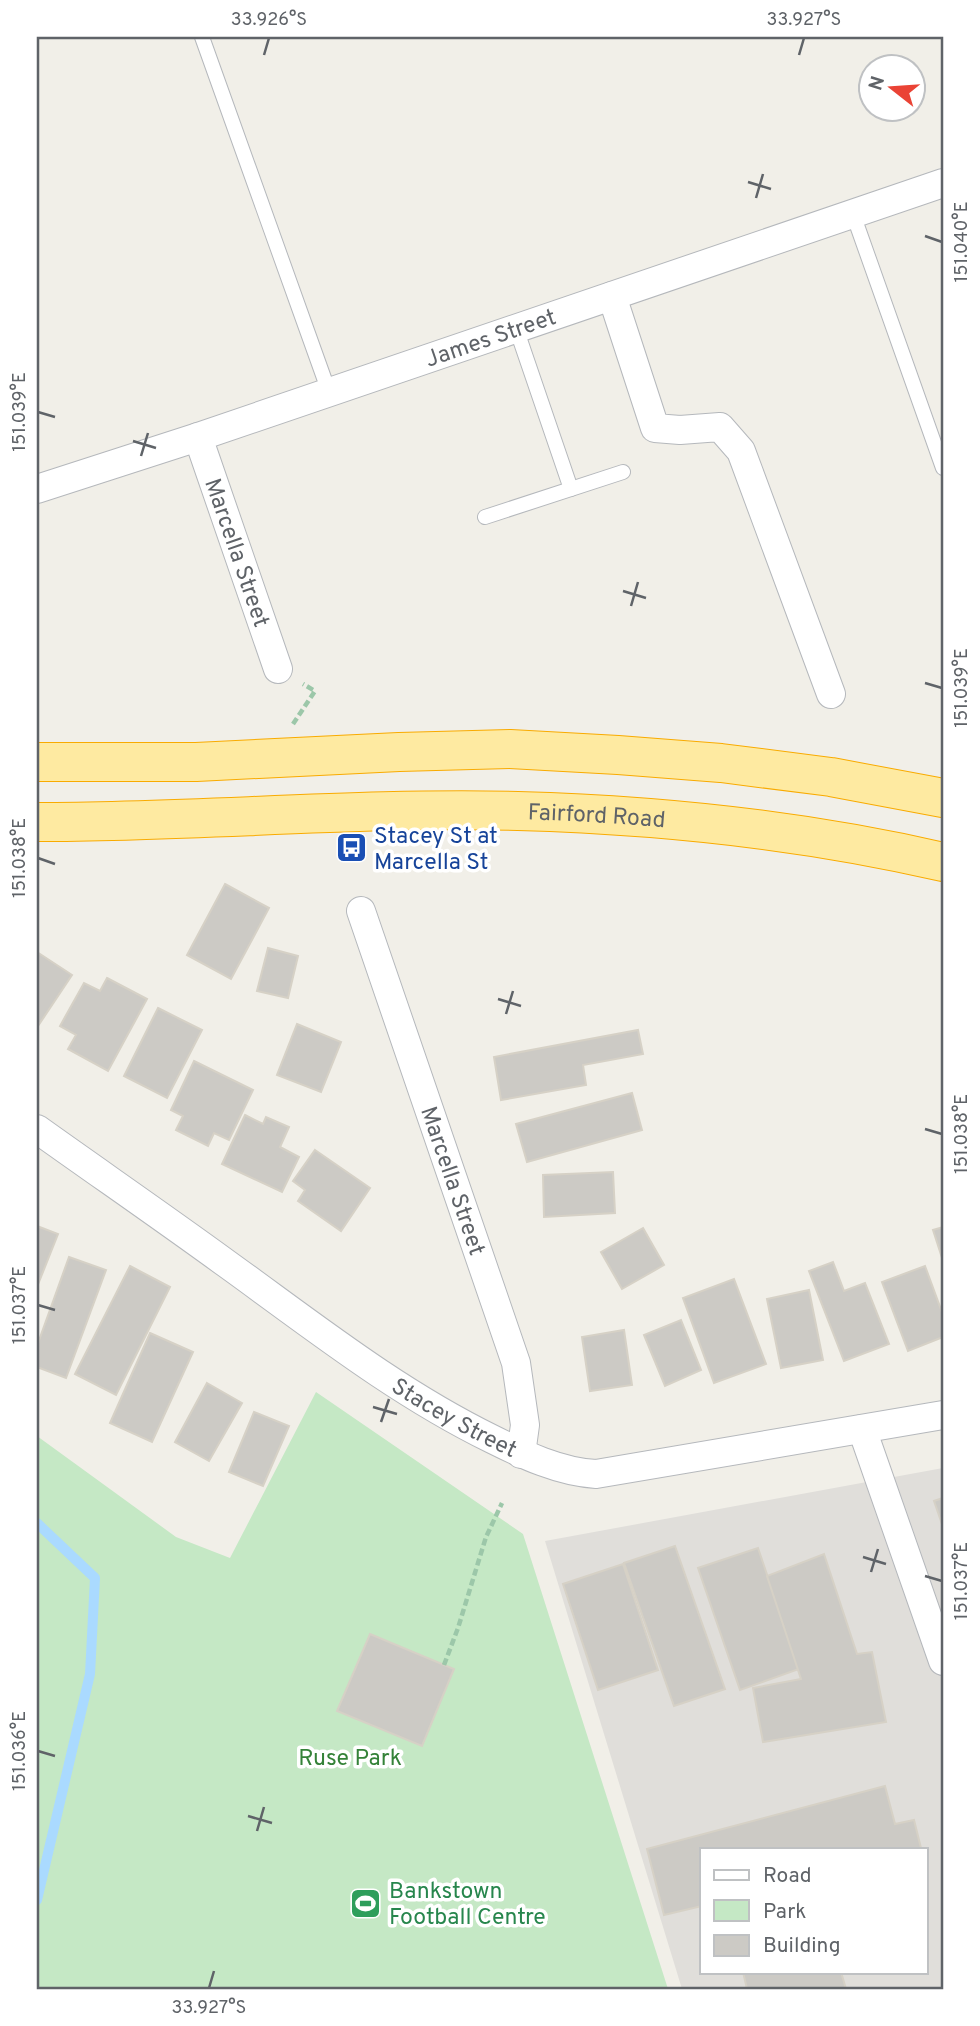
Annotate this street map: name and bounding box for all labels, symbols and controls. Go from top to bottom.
text: 33.926°S [231,9,307,32]
text: 33.927°S [767,9,841,32]
north arrow [858,52,928,122]
text: N [864,74,891,94]
text: 151.040°E [951,202,974,282]
street label: James Street [422,304,560,375]
text: 151.039°E [9,372,32,452]
street label: Marcella Street [196,475,274,631]
text: 151.039°E [951,648,974,728]
street label: Fairford Road [527,799,667,836]
text: 151.038°E [9,818,32,898]
place label: Stacey St at Marcella St [374,823,498,878]
bus stop icon: Stacey St at Marcella St [334,831,368,865]
text: 151.038°E [951,1094,974,1174]
street label: Marcella Street [412,1103,490,1260]
text: 151.037°E [9,1266,32,1344]
street label: Stacey Street [385,1373,521,1466]
text: 151.037°E [951,1542,974,1620]
text: 151.036°E [9,1711,32,1791]
park label: Ruse Park [298,1745,402,1774]
legend [700,1848,928,1974]
text: Road [763,1863,812,1890]
place label: Bankstown Football Centre [389,1878,546,1933]
sports icon: Bankstown Football Centre [349,1886,383,1920]
text: Park [763,1899,806,1926]
text: Building [763,1933,841,1960]
text: 33.927°S [172,1997,246,2020]

